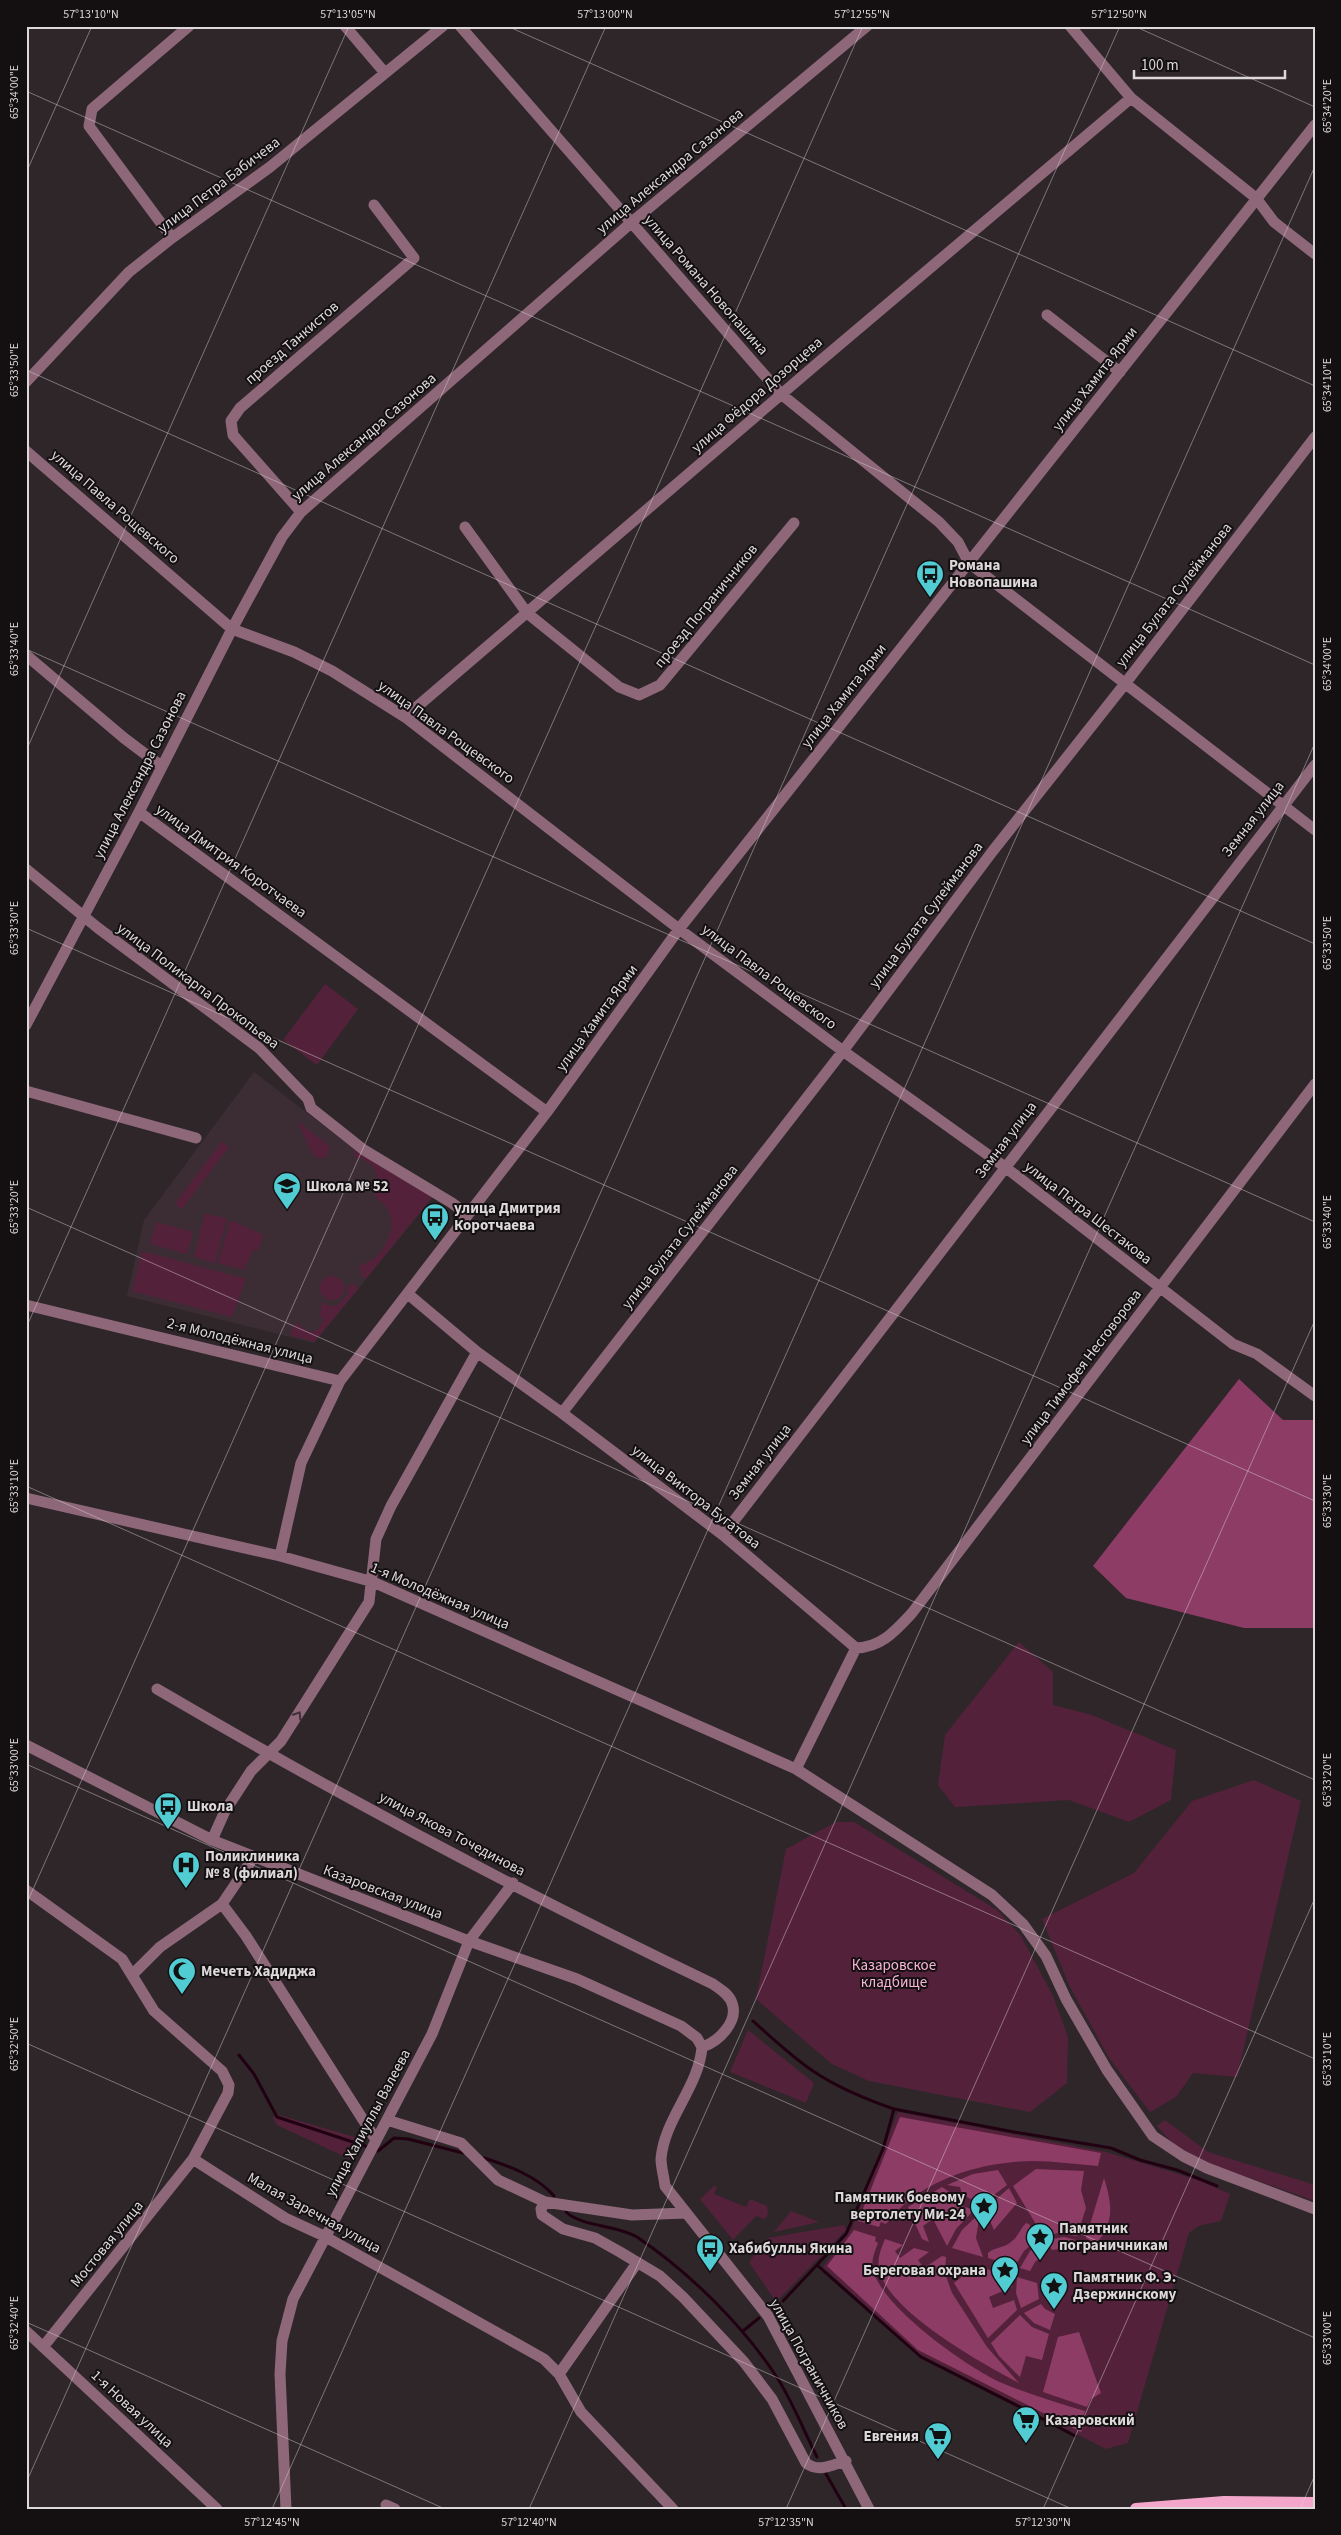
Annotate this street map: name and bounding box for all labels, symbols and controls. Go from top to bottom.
text: 57°13'10"N [63,6,119,23]
text: 57°13'05"N [320,6,376,23]
text: 57°13'00"N [577,6,633,23]
text: 57°12'55"N [834,6,890,23]
text: 57°12'50"N [1091,6,1147,23]
scale bar [1134,48,1285,80]
text: 100 m [1141,55,1179,76]
text: 65°34'00"E [6,65,23,119]
text: 65°34'20"E [1319,79,1336,133]
street label: улица Александра Сазонова [592,103,748,239]
street label: улица Петра Бабичева [154,132,284,238]
street label: улица Романа Новопашина [639,210,773,360]
street label: проезд Танкистов [241,296,344,390]
street label: улица Хамита Ярми [1047,322,1143,436]
street label: улица Фёдора Дозорцева [687,332,827,458]
text: 65°33'50"E [6,343,23,397]
text: 65°34'10"E [1319,358,1336,412]
street label: улица Александра Сазонова [287,368,441,506]
street label: улица Павла Рощевского [46,445,184,569]
street label: улица Булата Сулейманова [1111,518,1237,672]
street label: проезд Пограничников [649,539,763,672]
place label: Романа Новопашина [949,555,1038,593]
bus stop icon: Романа Новопашина [915,559,945,598]
text: 65°33'40"E [6,622,23,676]
text: 65°34'00"E [1319,637,1336,691]
street label: улица Хамита Ярми [796,639,892,753]
street label: улица Павла Рощевского [373,675,519,789]
street label: улица Александра Сазонова [88,688,192,862]
street label: Земная улица [1217,777,1289,861]
street label: улица Дмитрия Коротчаева [151,799,311,923]
street label: улица Булата Сулейманова [864,838,988,992]
text: 65°33'30"E [6,901,23,955]
text: 65°33'50"E [1319,916,1336,970]
street label: улица Поликарпа Прокопьева [112,918,284,1054]
street label: улица Павла Рощевского [697,919,841,1035]
street label: улица Хамита Ярми [551,960,643,1076]
street label: Земная улица [970,1097,1042,1183]
street label: улица Петра Шестакова [1020,1156,1156,1270]
street label: улица Булата Сулейманова [617,1160,743,1314]
school or university icon: Школа № 52 [272,1171,302,1210]
place label: Школа № 52 [306,1176,389,1197]
text: 65°33'20"E [6,1180,23,1234]
text: 65°33'40"E [1319,1195,1336,1249]
place label: улица Дмитрия Коротчаева [454,1198,561,1236]
bus stop icon: улица Дмитрия Коротчаева [420,1202,450,1241]
street label: улица Тимофея Несговорова [1015,1285,1147,1449]
street label: 2-я Молодёжная улица [165,1313,315,1369]
street label: Земная улица [724,1420,796,1504]
street label: улица Виктора Бугатова [627,1440,765,1554]
text: 65°33'10"E [6,1459,23,1513]
text: 65°33'30"E [1319,1474,1336,1528]
street label: 1-я Молодёжная улица [367,1557,513,1635]
one-way arrow [291,1711,301,1720]
text: 65°33'00"E [6,1738,23,1792]
text: 65°33'20"E [1319,1753,1336,1807]
street label: улица Якова Точединова [375,1786,529,1882]
bus stop icon: Школа [153,1791,183,1830]
place label: Школа [187,1796,233,1817]
place label: Поликлиника № 8 (филиал) [205,1846,300,1884]
hospital icon: Поликлиника № 8 (филиал) [171,1850,201,1889]
street label: Казаровская улица [320,1860,446,1924]
park label: Казаровское кладбище [852,1955,936,1993]
mosque icon: Мечеть Хадиджа [167,1956,197,1995]
place label: Мечеть Хадиджа [201,1961,316,1982]
text: 65°32'50"E [6,2017,23,2071]
text: 65°33'10"E [1319,2032,1336,2086]
street label: улица Халиуллы Валеева [320,2046,416,2200]
street label: Малая Заречная улица [243,2167,385,2259]
place label: Памятник боевому вертолету Ми-24 [835,2187,965,2225]
place icon: Памятник боевому вертолету Ми-24 [969,2191,999,2230]
street label: Мостовая улица [66,2196,148,2292]
place label: Памятник пограничникам [1059,2218,1168,2256]
place icon: Памятник пограничникам [1025,2222,1055,2261]
bus stop icon: Хабибуллы Якина [695,2233,725,2272]
place label: Хабибуллы Якина [729,2238,852,2259]
place icon: Береговая охрана [990,2255,1020,2294]
place label: Береговая охрана [863,2260,986,2281]
place label: Памятник Ф. Э. Дзержинскому [1073,2267,1177,2305]
place icon: Памятник Ф. Э. Дзержинскому [1039,2271,1069,2310]
street label: улица Пограничников [764,2295,854,2433]
text: 65°32'40"E [6,2296,23,2350]
text: 65°33'00"E [1319,2311,1336,2365]
street label: 1-я Новая улица [86,2365,178,2453]
supermarket icon: Казаровский [1011,2405,1041,2444]
place label: Казаровский [1045,2410,1135,2431]
supermarket icon: Евгения [923,2421,953,2460]
place label: Евгения [863,2426,919,2447]
text: 57°12'45"N [244,2514,300,2531]
text: 57°12'40"N [501,2514,557,2531]
text: 57°12'35"N [758,2514,814,2531]
text: 57°12'30"N [1015,2514,1071,2531]

